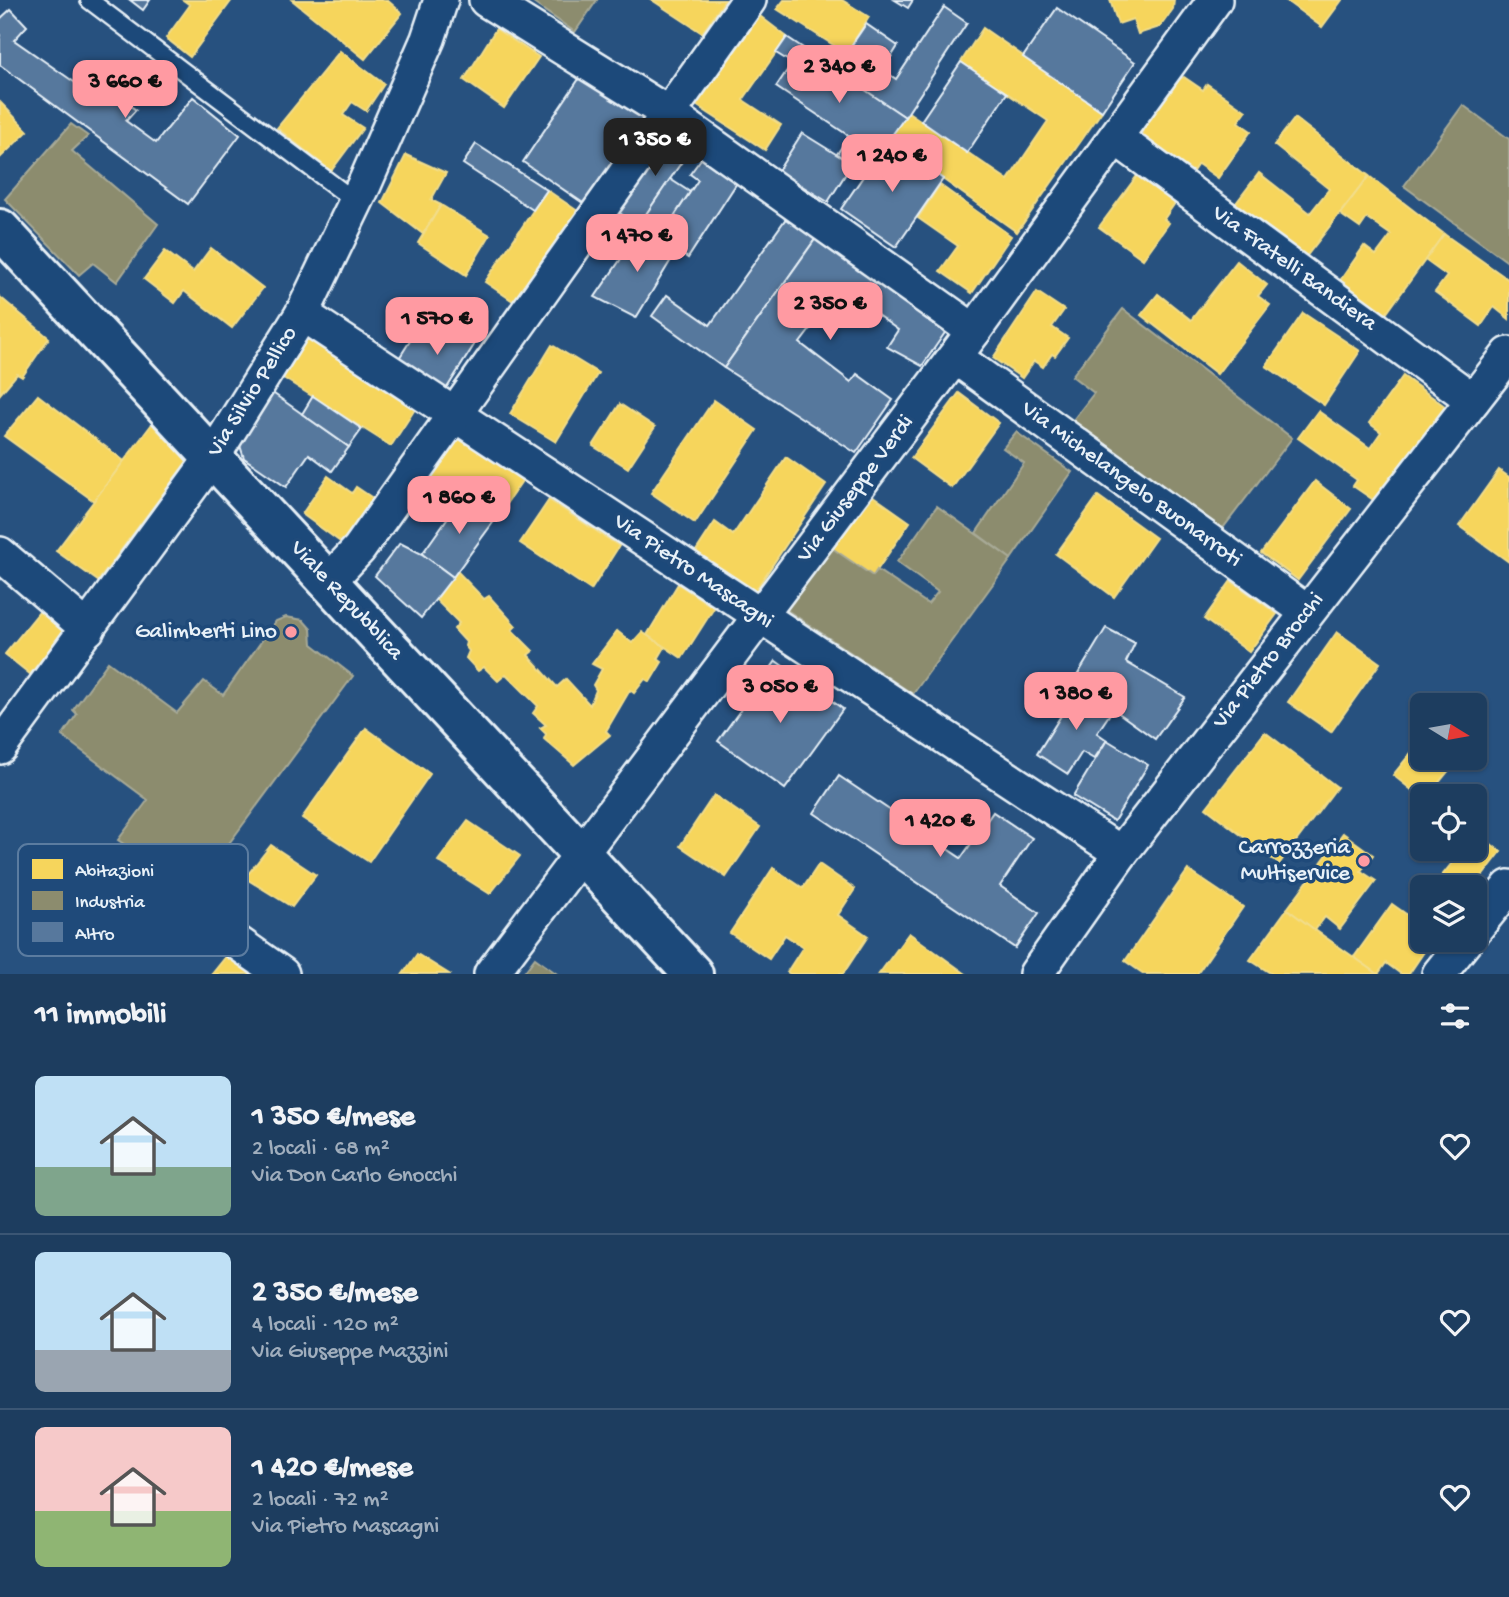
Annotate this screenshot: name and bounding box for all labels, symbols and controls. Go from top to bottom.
pin: 2 340 € [774,46,904,105]
text: 2 340 € [803,54,875,81]
pin: 3 660 € [60,60,190,120]
text: 3 660 € [89,69,161,96]
pin: 1 350 € [590,118,720,178]
text: 1 350 € [620,127,690,154]
pin: 1 240 € [827,134,957,194]
text: 1 240 € [857,143,927,170]
street label: Via Fratelli Bandiera [1205,200,1383,339]
pin: 1 470 € [572,215,702,274]
text: 1 470 € [602,223,672,250]
pin: 2 350 € [765,282,895,342]
text: 2 350 € [794,291,866,318]
pin: 1 570 € [372,298,502,357]
text: 1 570 € [402,306,473,333]
street label: Via Silvio Pellico [202,322,304,463]
street label: Via Michelangelo Buonarroti [1015,395,1247,574]
street label: Via Giuseppe Verdi [791,410,920,569]
pin: 1 860 € [394,476,524,536]
text: 1 860 € [423,485,495,512]
street label: Via Pietro Mascagni [607,508,778,636]
street label: Viale Repubblica [283,535,409,667]
street label: Via Pietro Brocchi [1207,588,1331,735]
place label: Galimberti Lino [135,619,277,646]
marker: Galimberti Lino [283,624,299,640]
pin: 3 050 € [715,666,845,725]
pin: 1 380 € [1011,672,1141,732]
text: 3 050 € [743,674,817,701]
text: 1 380 € [1040,681,1112,708]
north arrow [1410,693,1488,770]
map controls [1410,693,1487,952]
button: locate [1410,784,1487,861]
pin: 1 420 € [875,800,1005,859]
text: 1 420 € [905,808,975,835]
place label: Carrozzeria Multiservice [1238,835,1351,888]
legend [18,844,248,956]
marker: Carrozzeria Multiservice [1356,853,1372,869]
text: Abitazioni [75,861,154,884]
button: layers [1410,875,1487,952]
text: Industria [75,892,146,915]
text: Altro [75,924,115,947]
icon: filters [1436,997,1474,1035]
text: 11 immobili [35,999,166,1034]
text: 1 350 €/mese [252,1101,415,1136]
icon: home [91,1104,175,1188]
icon: heart [1436,1127,1474,1165]
text: 2 locali · 68 m² [252,1136,390,1163]
text: Via Don Carlo Gnocchi [252,1163,457,1190]
text: 2 350 €/mese [252,1277,418,1312]
icon: home [91,1280,175,1364]
icon: heart [1436,1303,1474,1341]
text: 4 locali · 120 m² [252,1312,399,1339]
text: Via Giuseppe Mazzini [252,1339,449,1366]
text: 1 420 €/mese [252,1452,413,1487]
icon: home [91,1455,175,1539]
icon: heart [1436,1478,1474,1516]
text: 2 locali · 72 m² [252,1487,389,1514]
text: Via Pietro Mascagni [252,1514,439,1541]

